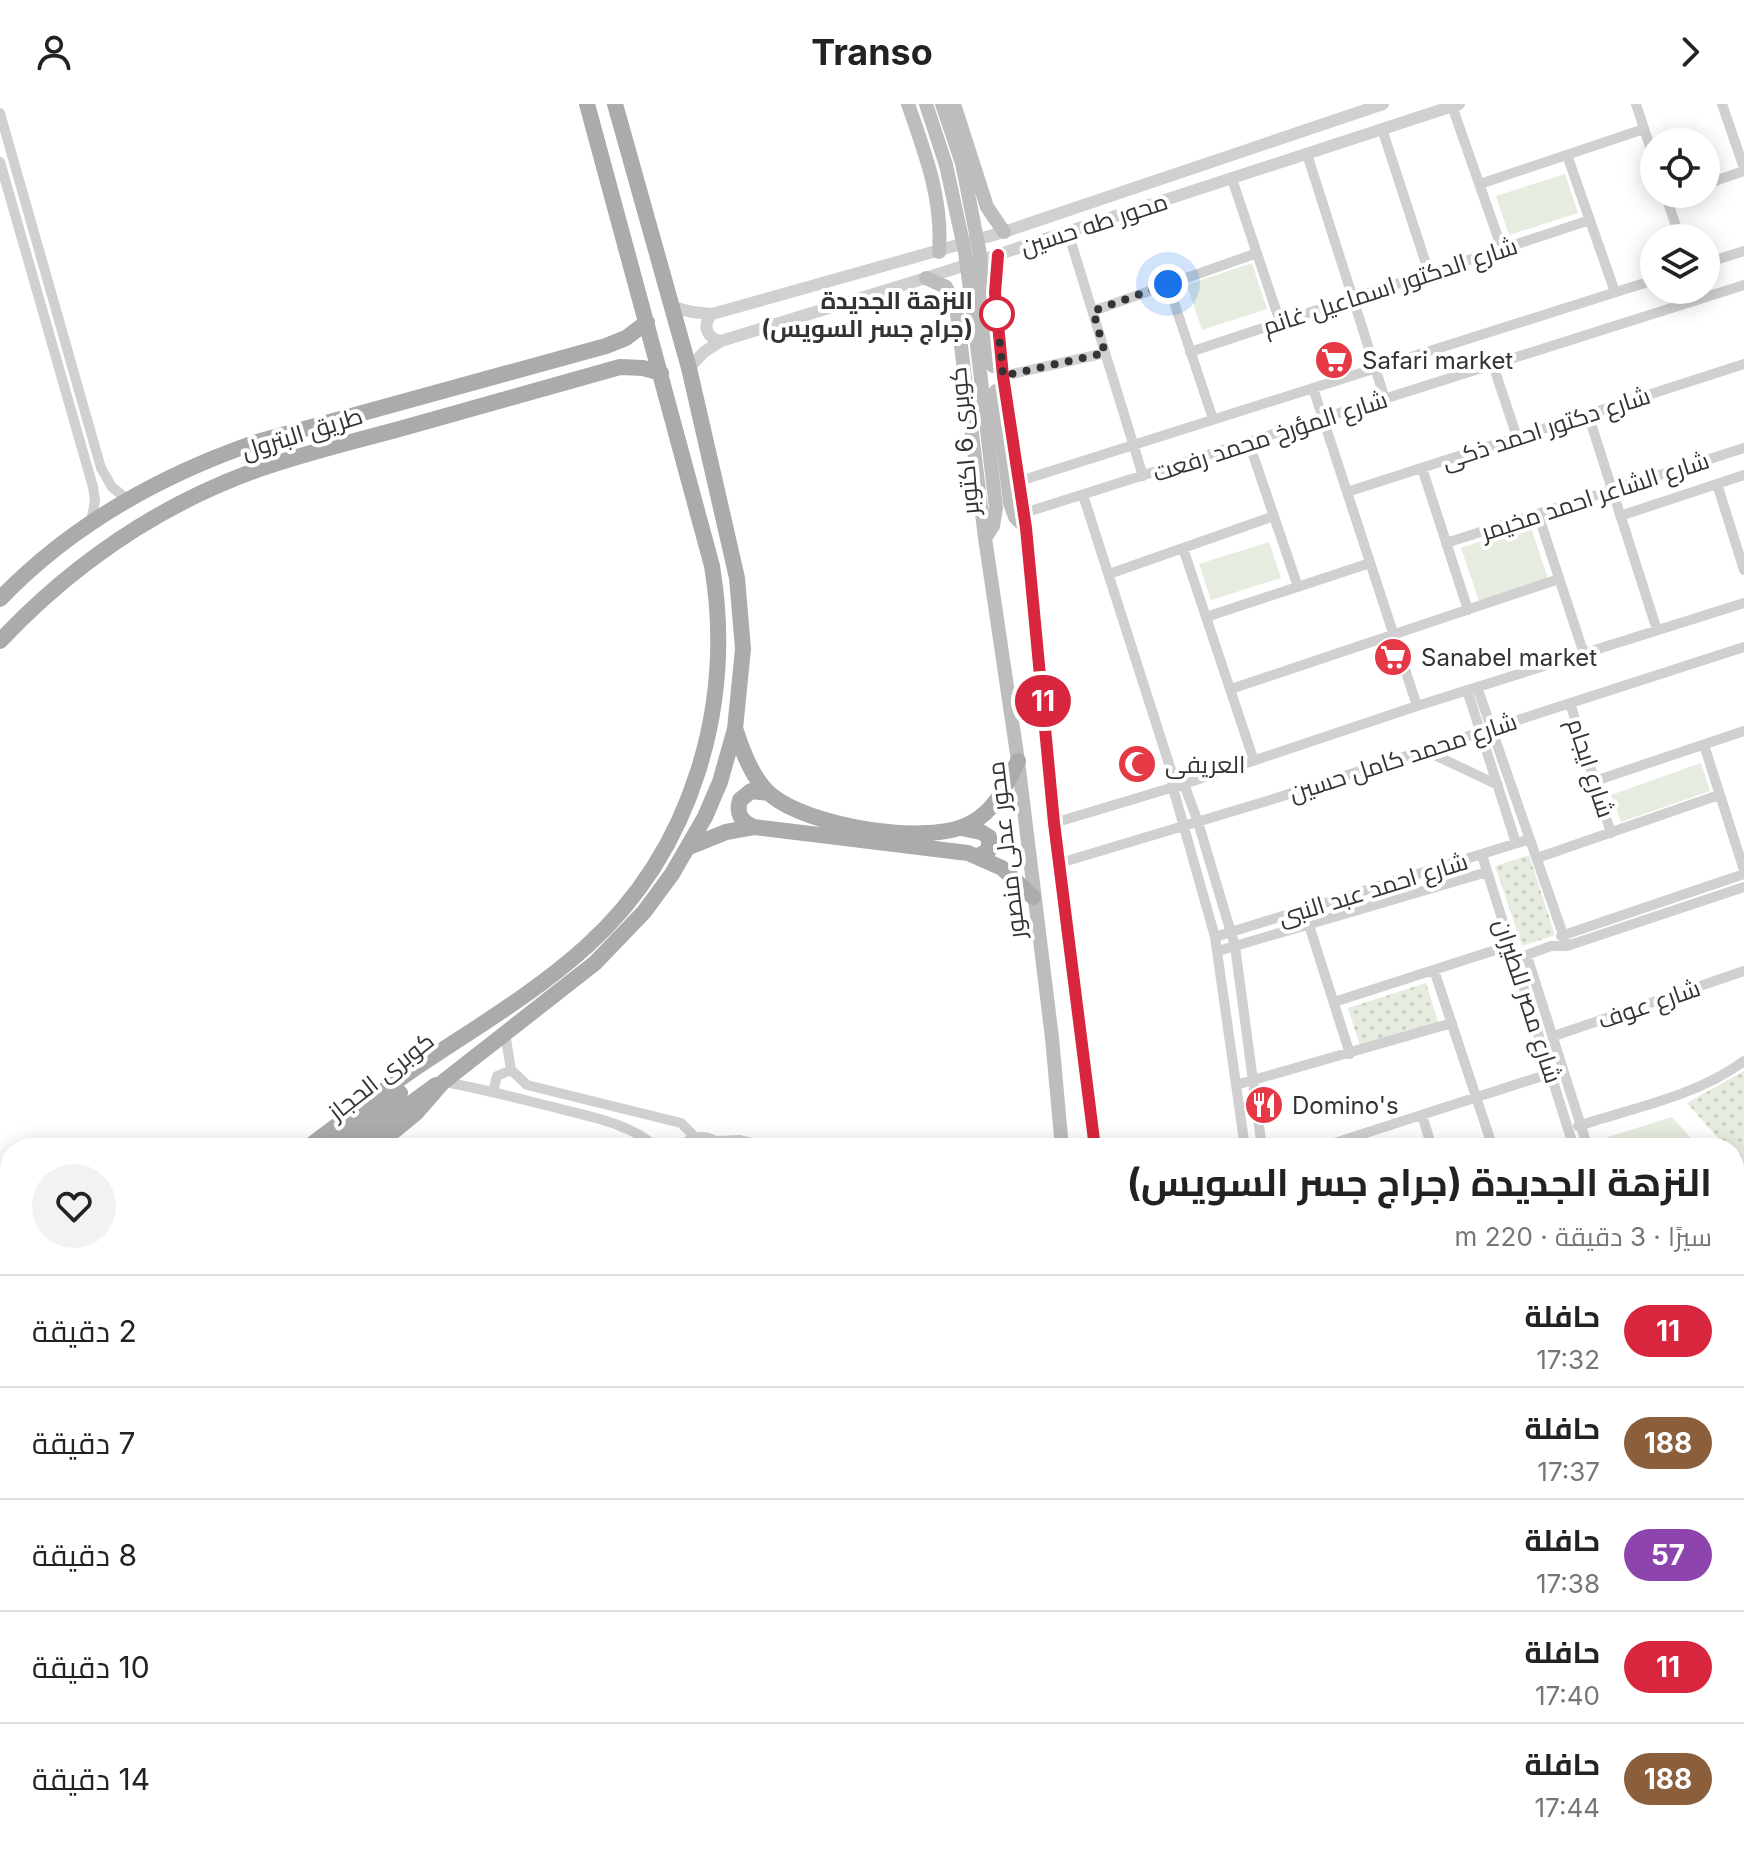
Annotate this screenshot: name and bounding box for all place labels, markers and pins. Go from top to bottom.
place label: النزهة الجديدة (جراج جسر السويس) [761,286,973,345]
marker: النزهة الجديدة (جراج جسر السويس) [980,297,1014,331]
supermarket icon: Safari market [1313,339,1355,381]
place label: Safari market [1362,346,1513,375]
supermarket icon: Sanabel market [1372,636,1414,678]
place label: Sanabel market [1421,643,1597,672]
mosque icon: العريفى [1116,743,1158,785]
place label: العريفى [1165,750,1245,779]
restaurant icon: Domino's [1243,1084,1285,1126]
place label: Domino's [1292,1091,1399,1120]

